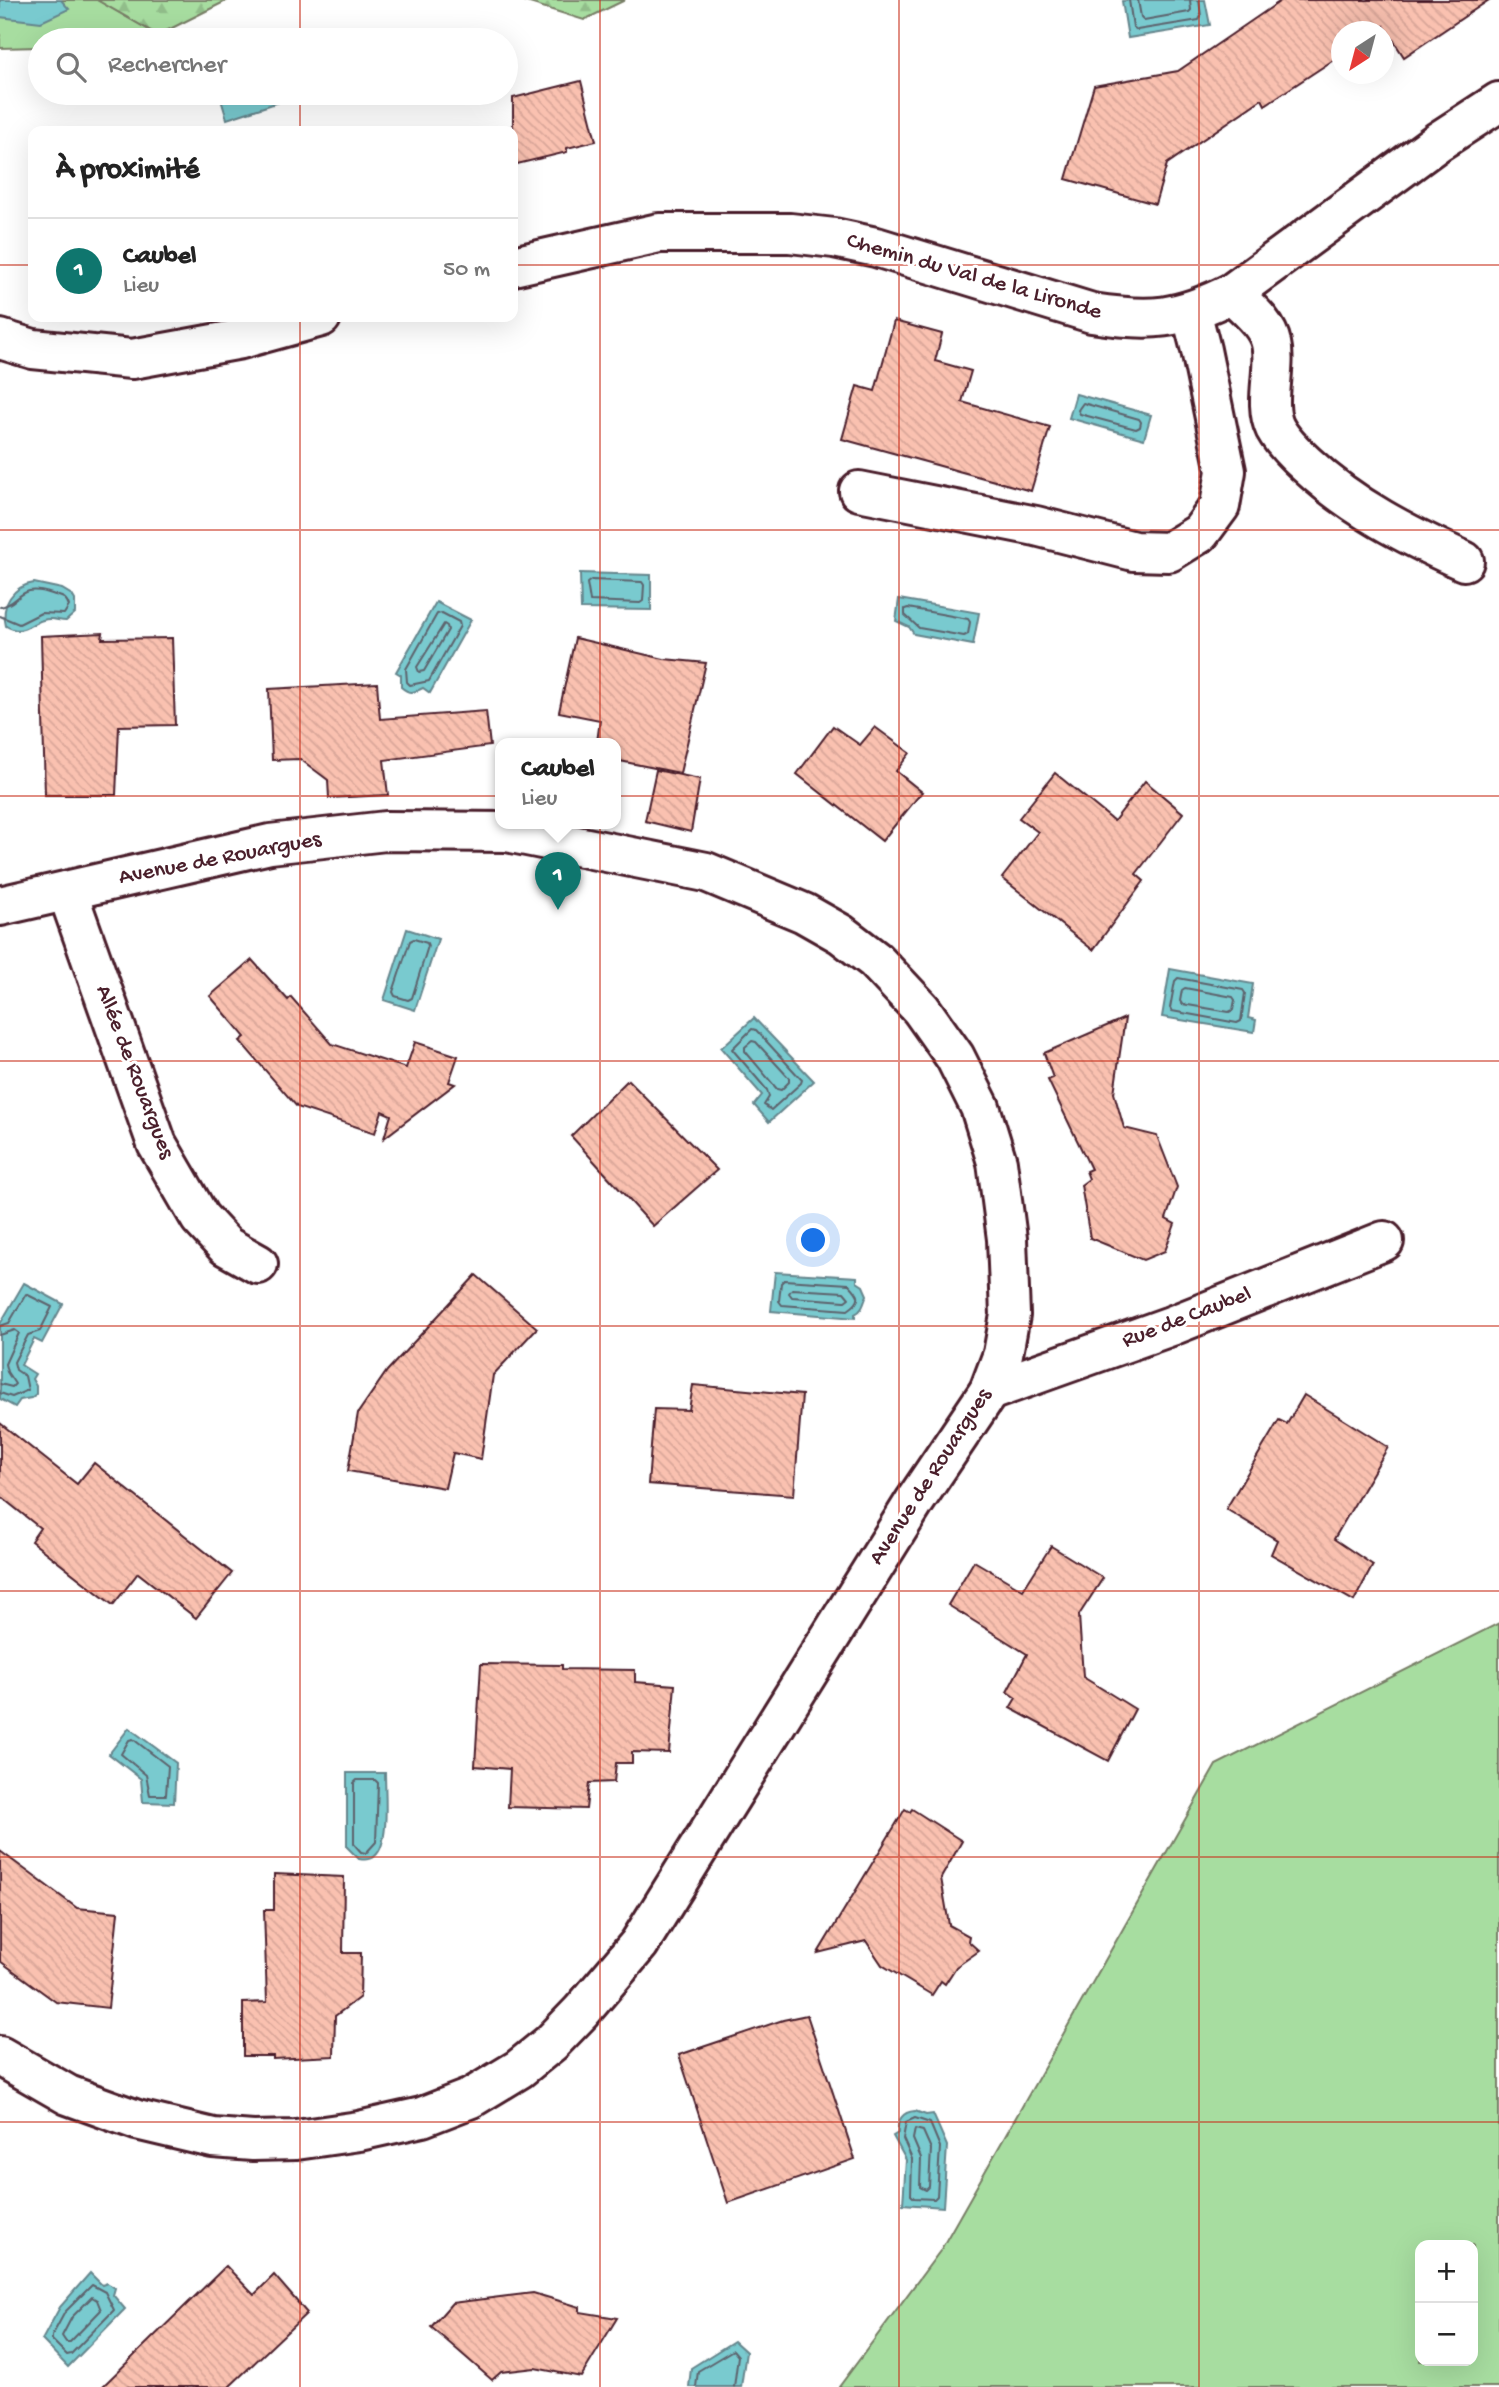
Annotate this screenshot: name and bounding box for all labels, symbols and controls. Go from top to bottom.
north arrow [1331,21,1394,84]
search box [28,28,518,105]
icon: search [52,48,90,86]
text: Rechercher [108,51,226,82]
text: À proximité [56,154,200,189]
street label: Chemin du Val de la Lironde [843,228,1106,327]
text: Caubel [123,242,197,273]
text: 1 [74,257,84,284]
text: 50 m [443,257,490,284]
text: Lieu [123,273,159,300]
popup [495,738,621,829]
text: Caubel [521,755,595,786]
text: Lieu [521,786,557,813]
street label: Avenue de Rouargues [117,826,324,892]
pin: 1 [535,852,581,910]
street label: Allée de Rouargues [88,981,180,1163]
your location [796,1223,830,1257]
street label: Rue de Caubel [1119,1281,1255,1355]
street label: Avenue de Rouargues [864,1383,999,1570]
map controls [1415,2240,1478,2366]
button: + [1415,2240,1478,2303]
button: − [1415,2303,1478,2366]

